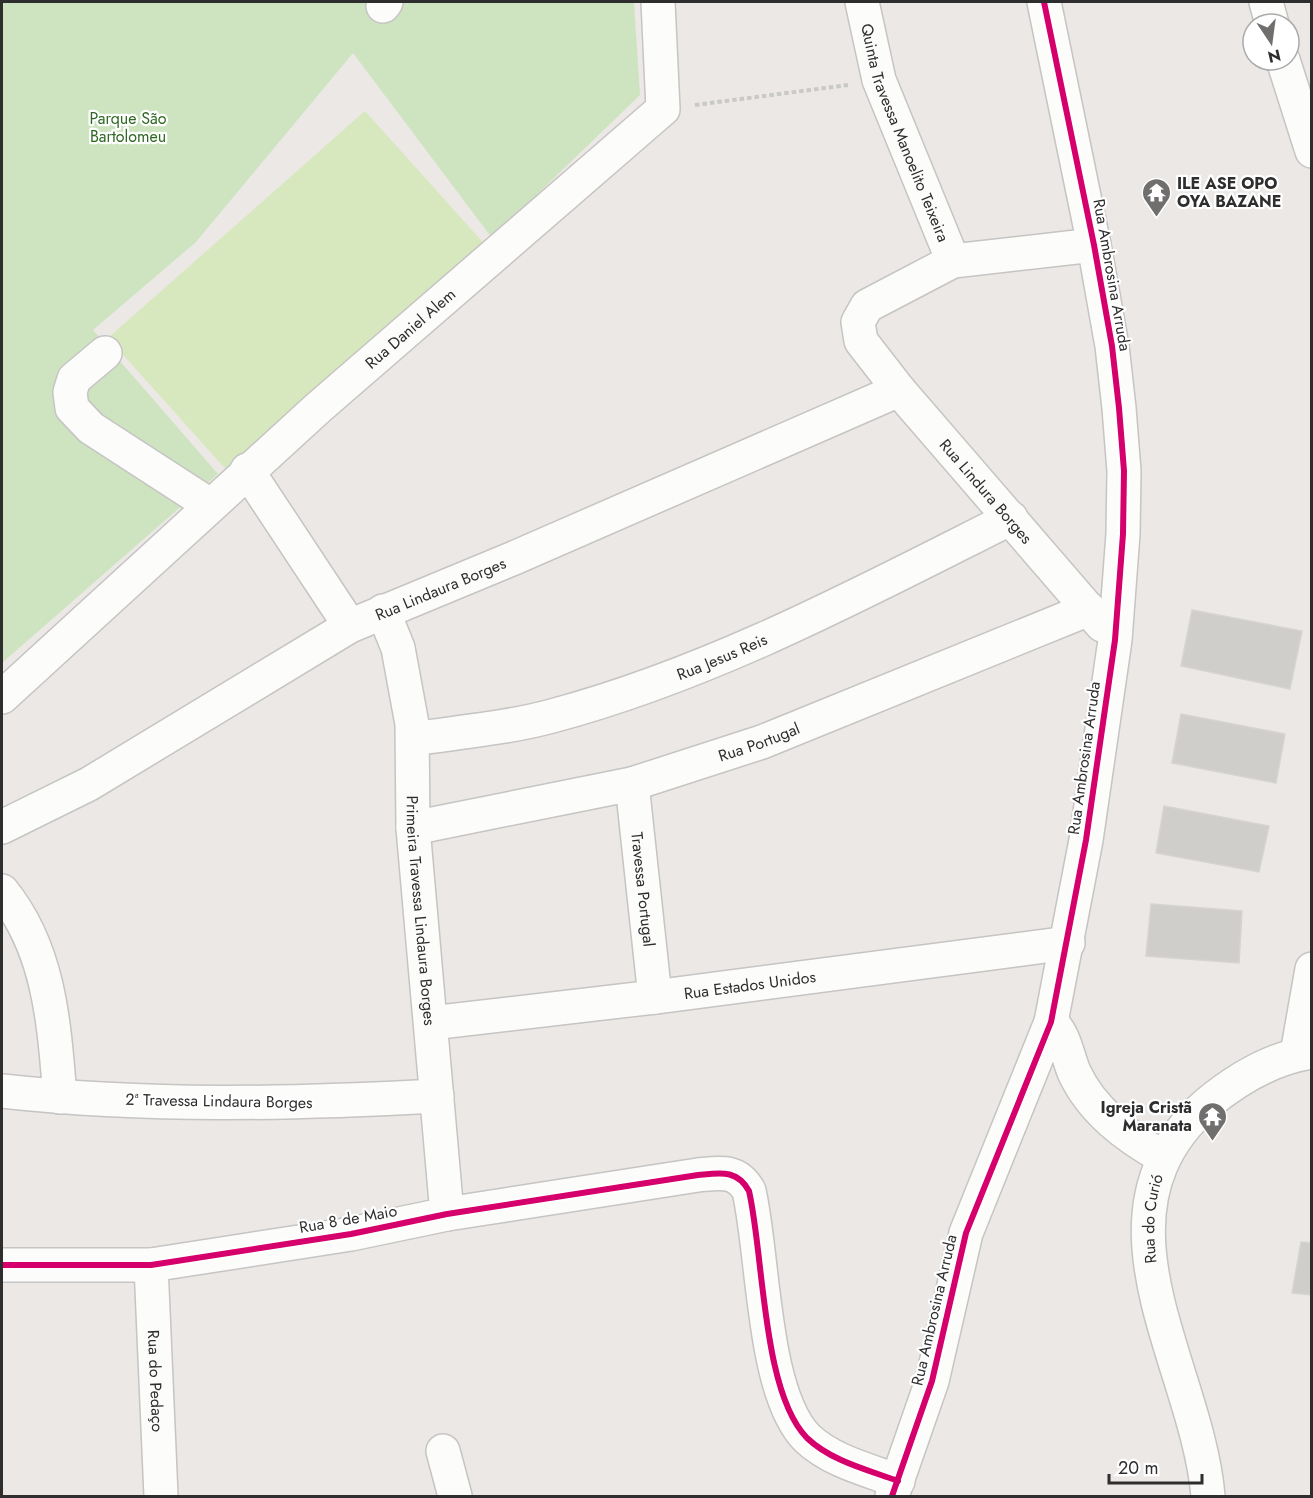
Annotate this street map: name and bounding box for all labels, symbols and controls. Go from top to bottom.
north arrow [1241,12,1301,72]
street label: Quinta Travessa Manoelito Teixeira [856,21,955,245]
text: N [1265,43,1283,69]
park label: Parque São Bartolomeu [89,107,167,148]
place label: ILE ASE OPO OYA BAZANE [1177,172,1281,213]
temple icon: ILE ASE OPO OYA BAZANE [1140,176,1172,218]
street label: Rua Ambrosina Arruda [1087,197,1137,353]
street label: Rua Daniel Alem [360,283,460,374]
street label: Rua Lindura Borges [934,434,1038,548]
street label: Rua Lindaura Borges [371,551,509,626]
street label: Rua Jesus Reis [673,627,771,686]
street label: Rua Ambrosina Arruda [1062,680,1106,836]
street label: Rua Portugal [715,716,803,767]
street label: Primeira Travessa Lindaura Borges [401,795,442,1026]
street label: Travessa Portugal [626,831,661,948]
street label: Rua Estados Unidos [682,965,817,1005]
street label: 2ª Travessa Lindaura Borges [125,1088,313,1114]
place label: Igreja Cristã Maranata [1101,1096,1192,1137]
temple icon: Igreja Cristã Maranata [1197,1100,1229,1142]
street label: Rua do Curió [1137,1171,1168,1265]
street label: Rua 8 de Maio [297,1199,399,1239]
street label: Rua Ambrosina Arruda [905,1232,963,1388]
street label: Rua do Pedaço [142,1329,170,1433]
scale bar [1109,1447,1202,1485]
text: 20 m [1118,1455,1158,1481]

